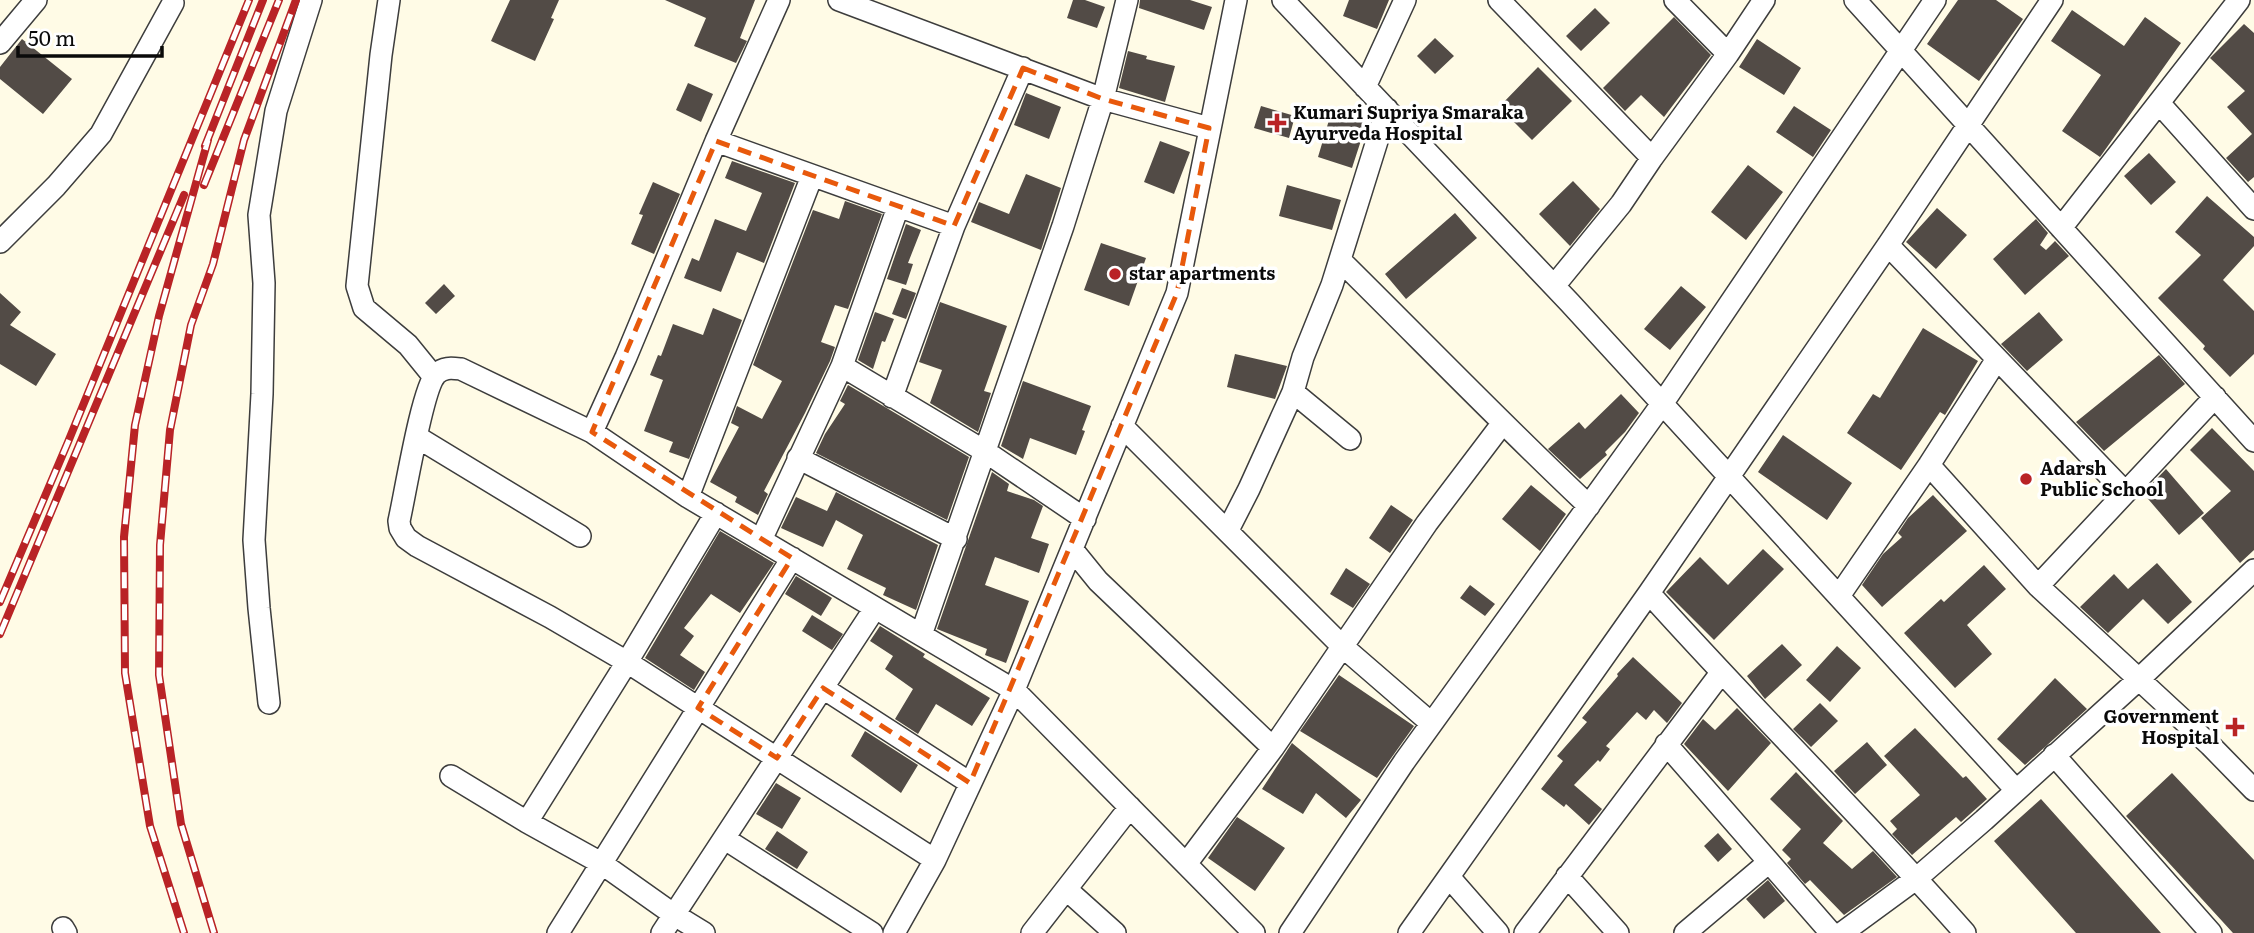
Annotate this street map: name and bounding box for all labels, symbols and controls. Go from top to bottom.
scale bar [18,14,161,58]
text: 50 m [28,21,75,52]
place label: Kumari Supriya Smaraka Ayurveda Hospital [1293,98,1524,146]
marker: Kumari Supriya Smaraka Ayurveda Hospital [1267,113,1287,133]
place label: star apartments [1129,259,1275,286]
marker: star apartments [1107,266,1123,282]
place label: Adarsh Public School [2040,454,2164,502]
marker: Adarsh Public School [2018,471,2034,487]
place label: Government Hospital [2104,702,2219,750]
marker: Government Hospital [2225,717,2245,737]

